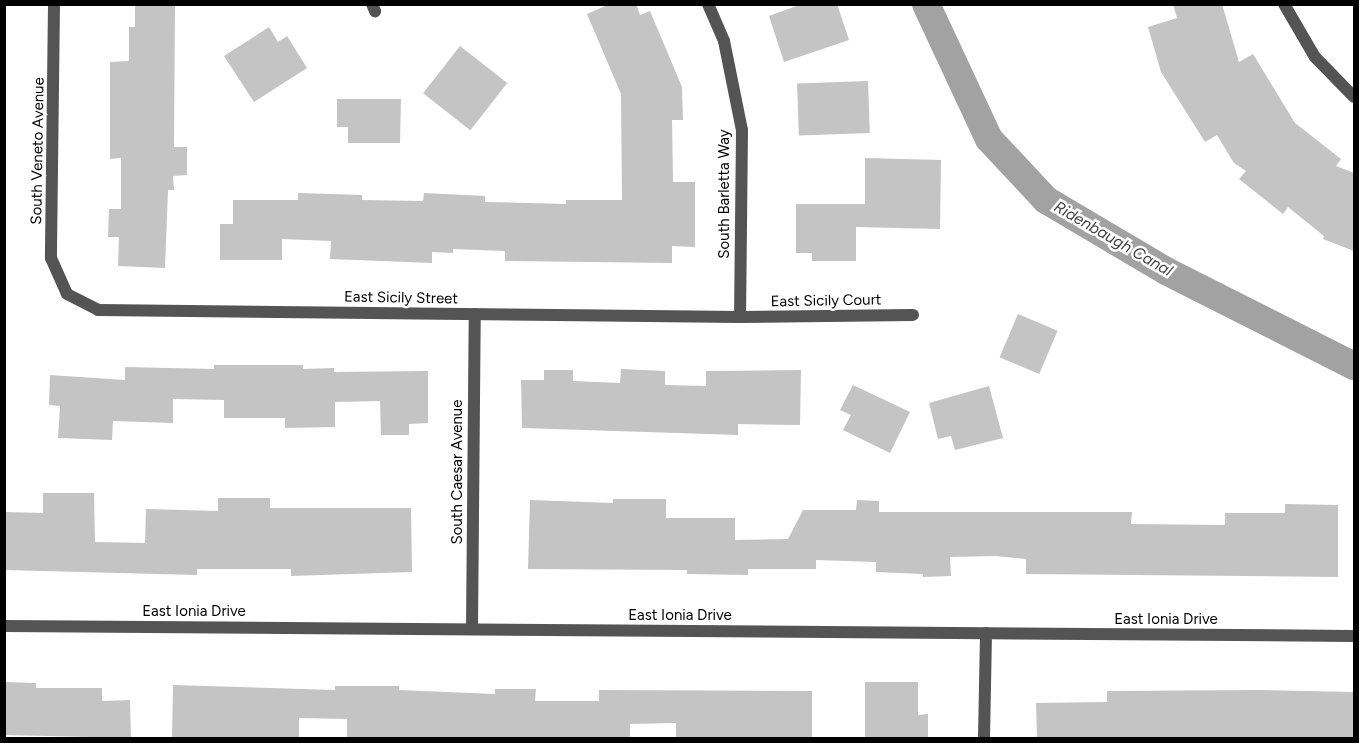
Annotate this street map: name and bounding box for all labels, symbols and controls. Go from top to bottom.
street label: South Veneto Avenue [28,77,48,225]
street label: South Barletta Way [716,129,734,259]
water label: Ridenbaugh Canal [1050,197,1176,281]
street label: East Sicily Street [344,288,458,308]
street label: East Sicily Court [771,291,881,311]
street label: South Caesar Avenue [449,400,467,544]
street label: East Ionia Drive [142,603,246,621]
street label: East Ionia Drive [628,607,732,625]
street label: East Ionia Drive [1114,611,1218,629]

